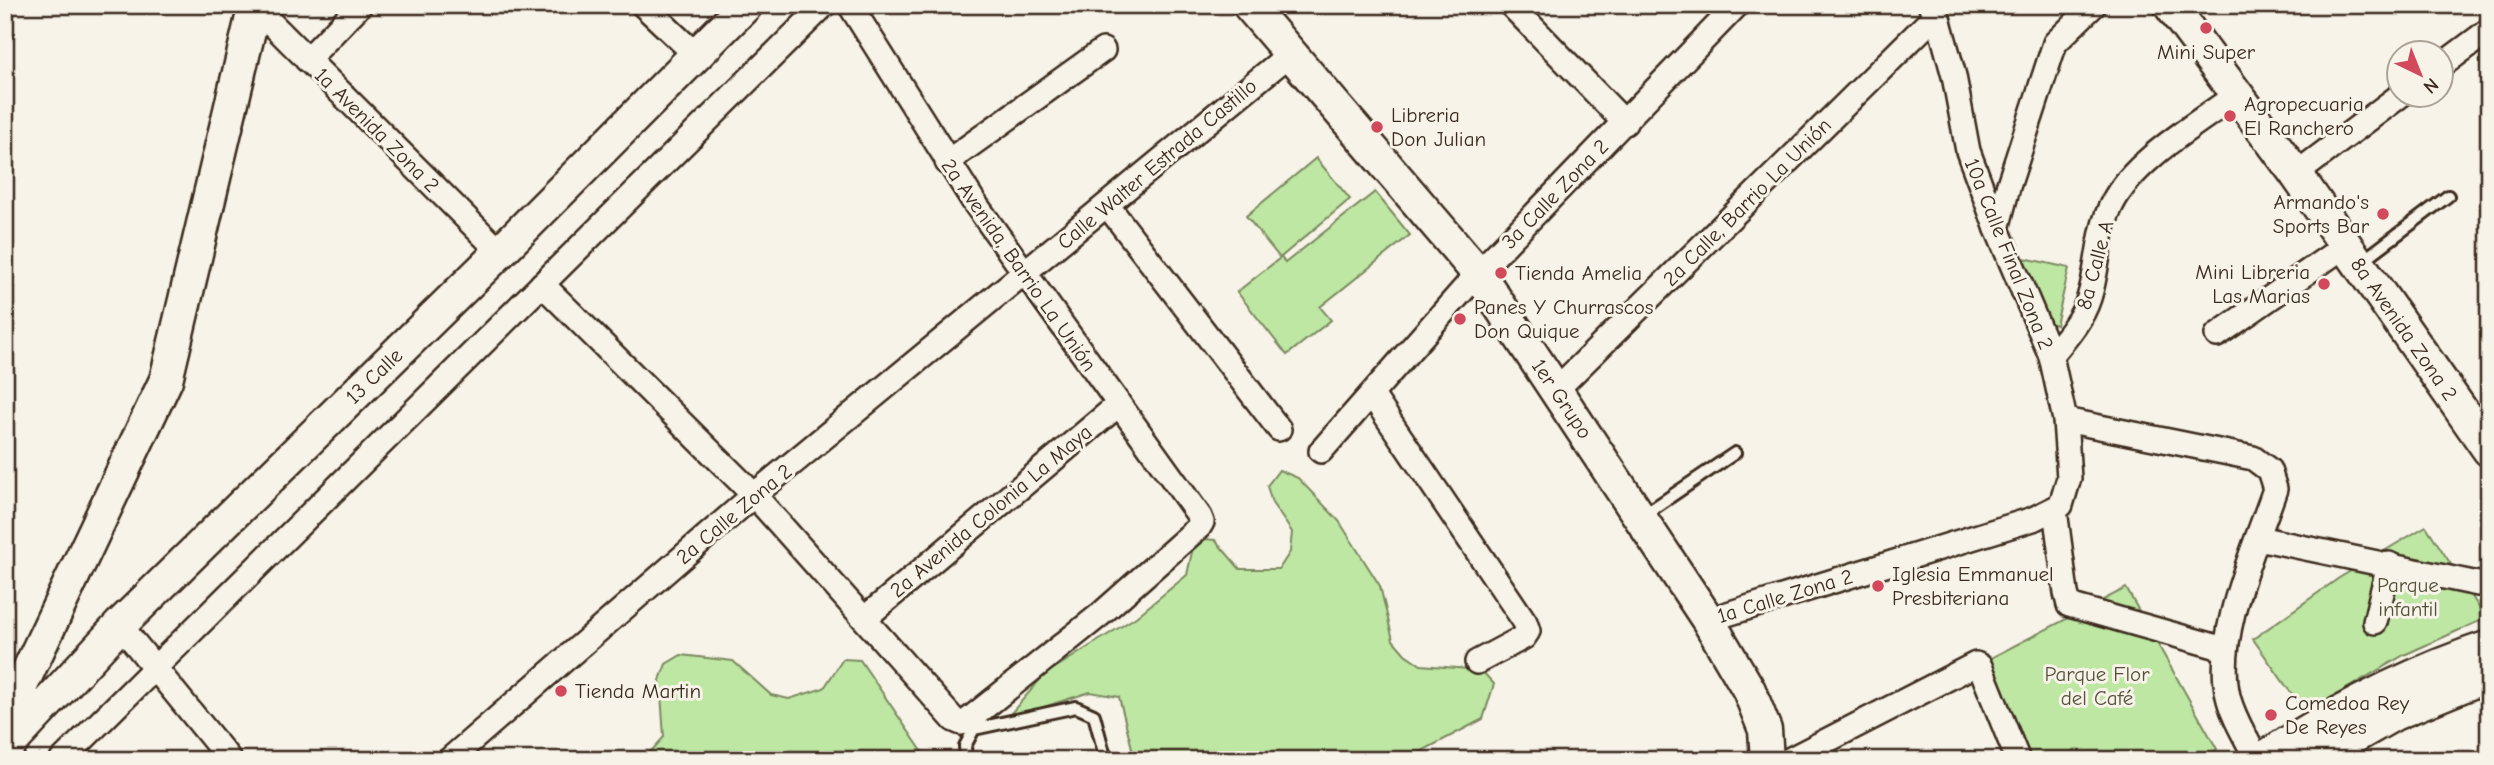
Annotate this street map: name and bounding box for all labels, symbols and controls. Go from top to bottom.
marker: Mini Super [2198,20,2214,36]
north arrow [2386,38,2456,108]
place label: Mini Super [2157,40,2256,64]
street label: 1a Avenida Zona 2 [310,63,444,197]
text: N [2419,73,2443,98]
street label: Calle Walter Estrada Castillo [1053,74,1261,254]
place label: Agropecuaria El Ranchero [2244,92,2364,140]
place label: Libreria Don Julian [1391,103,1486,151]
marker: Agropecuaria El Ranchero [2222,108,2238,124]
street label: 2a Calle, Barrio La Unión [1658,113,1836,291]
marker: Libreria Don Julian [1369,119,1385,135]
street label: 3a Calle Zona 2 [1497,134,1613,254]
street label: 2a Avenida, Barrio La Unión [936,154,1102,376]
street label: 10a Calle Final Zona 2 [1960,155,2058,353]
place label: Armando's Sports Bar [2273,190,2370,238]
marker: Armando's Sports Bar [2375,206,2391,222]
street label: 8a Calle A [2072,218,2118,312]
street label: 8a Avenida Zona 2 [2346,253,2462,405]
place label: Mini Libreria Las Marias [2195,260,2310,308]
place label: Tienda Amelia [1515,261,1642,285]
marker: Tienda Amelia [1493,265,1509,281]
marker: Mini Libreria Las Marias [2316,276,2332,292]
place label: Panes Y Churrascos Don Quique [1474,295,1654,343]
marker: Panes Y Churrascos Don Quique [1452,311,1468,327]
street label: 13 Calle [341,343,407,409]
street label: 1er Grupo [1527,355,1597,443]
street label: 2a Avenida Colonia La Maya [885,420,1097,602]
street label: 2a Calle Zona 2 [671,459,797,569]
place label: Iglesia Emmanuel Presbiteriana [1892,562,2054,610]
street label: 1a Calle Zona 2 [1714,564,1856,628]
park label: Parque infantil [2377,573,2439,621]
marker: Iglesia Emmanuel Presbiteriana [1870,578,1886,594]
park label: Parque Flor del Café [2045,662,2150,710]
place label: Tienda Martin [575,679,701,703]
marker: Tienda Martin [553,683,569,699]
place label: Comedoa Rey De Reyes [2285,691,2410,739]
marker: Comedoa Rey De Reyes [2263,707,2279,723]

